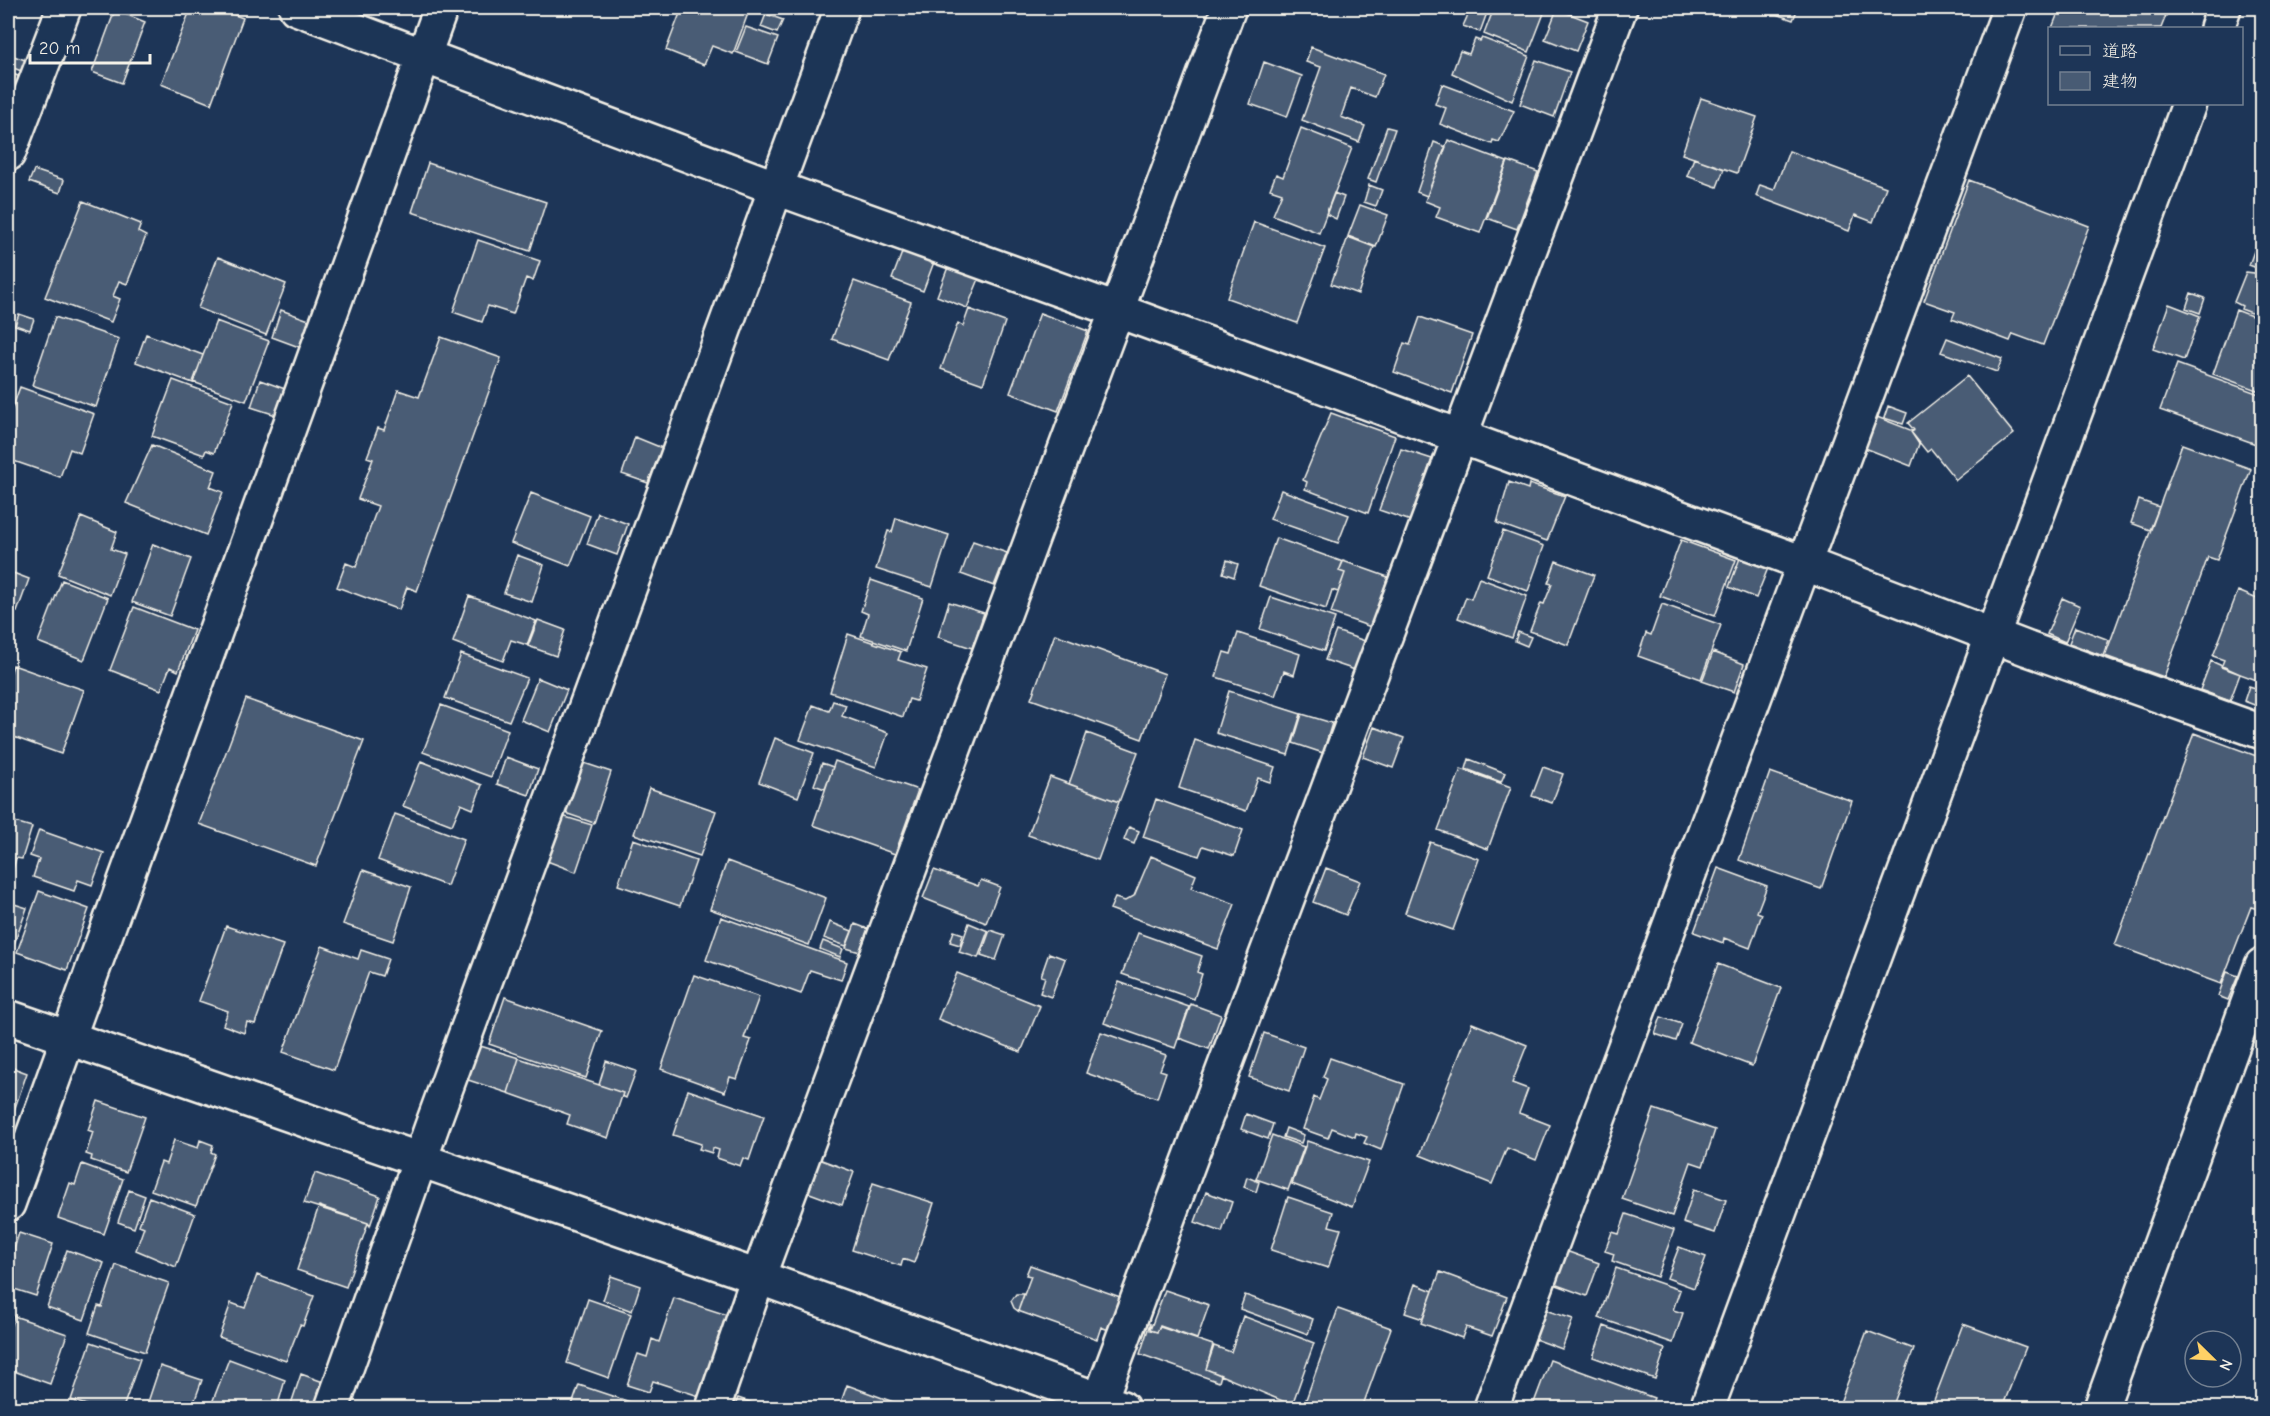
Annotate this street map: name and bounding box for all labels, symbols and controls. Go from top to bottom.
scale bar [30,27,150,65]
legend [2048,27,2243,105]
text: 20 m [39,38,80,59]
text: 道路 [2102,41,2138,62]
text: 建物 [2102,71,2138,92]
north arrow [2183,1329,2243,1389]
text: N [2215,1356,2236,1373]

